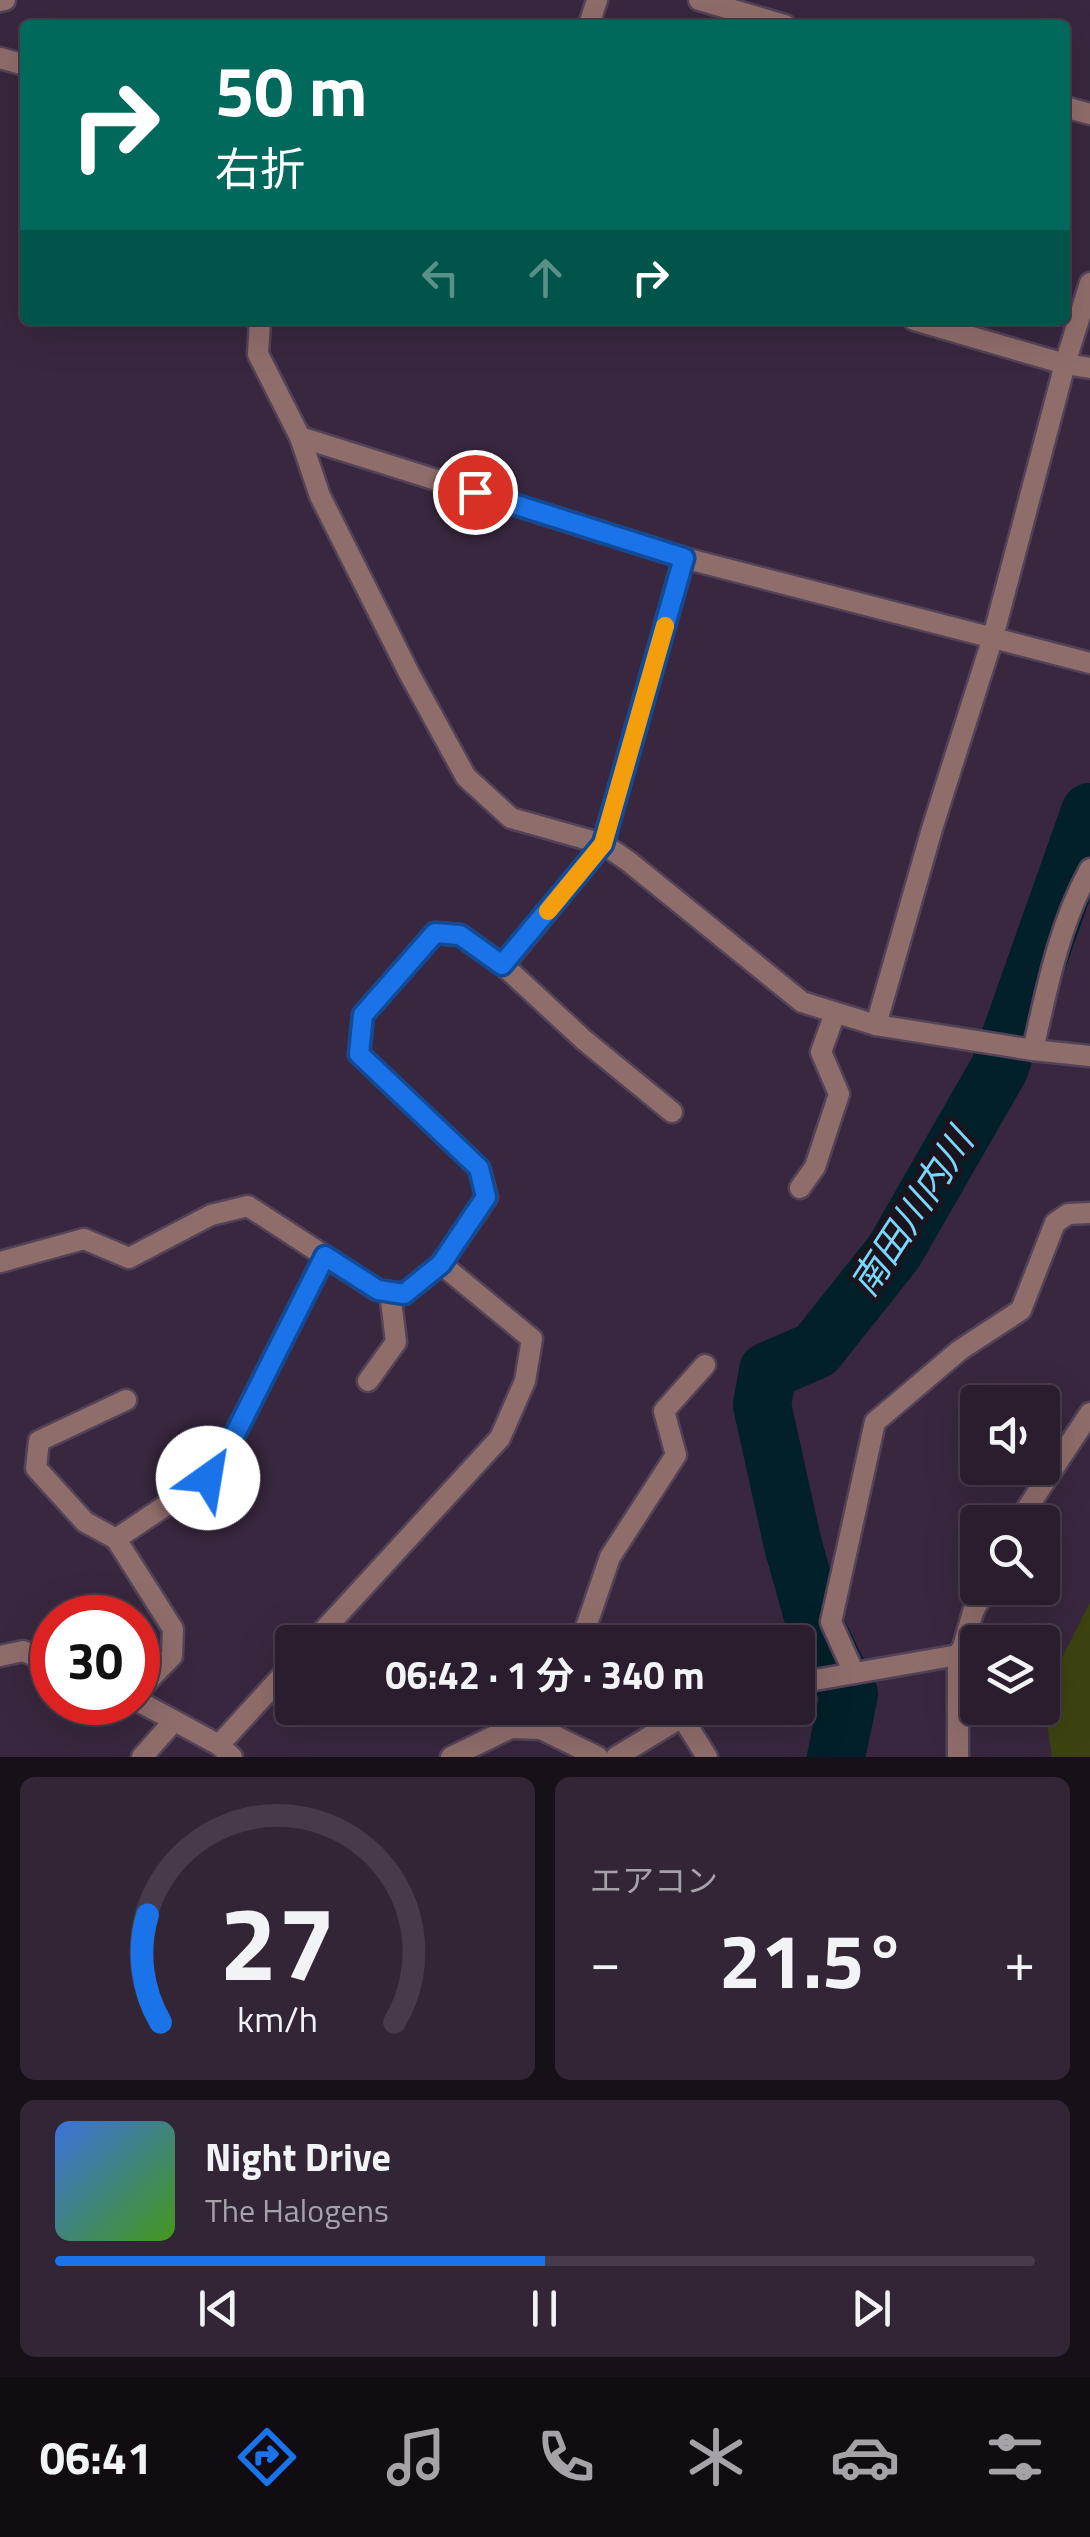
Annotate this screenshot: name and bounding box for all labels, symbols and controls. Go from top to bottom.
text: 50 m [215,37,368,143]
icon: right [50,60,180,190]
text: 右折 [215,134,305,202]
icon: left [413,250,468,305]
icon: ahead [518,250,573,305]
icon: right [623,250,678,305]
pin [433,450,518,535]
icon: arrive [448,465,503,520]
water label: 南田川内川 [835,1113,989,1307]
map controls [960,1385,1060,1725]
button: sound [960,1385,1060,1485]
position arrow [156,1426,260,1530]
button: search [960,1505,1060,1605]
speed limit sign: 30 [30,1595,160,1725]
button: layers [960,1625,1060,1725]
text: 06:42 · 1 分 · 340 m [385,1646,705,1704]
text: エアコン [590,1856,718,1904]
text: 27 [219,1862,336,2020]
text: 21.5° [719,1903,906,2017]
text: − [590,1919,621,2002]
text: + [1004,1919,1035,2002]
text: km/h [237,1991,318,2046]
text: Night Drive [205,2128,391,2186]
text: The Halogens [205,2186,389,2234]
icon: previous [191,2281,246,2336]
icon: pause [517,2281,572,2336]
icon: next [844,2281,899,2336]
icon: directions [232,2422,302,2492]
icon: music [381,2422,451,2492]
icon: phone [531,2422,601,2492]
icon: climate [681,2422,751,2492]
icon: car [830,2422,900,2492]
icon: filters [980,2422,1050,2492]
text: 06:41 [40,2423,152,2491]

